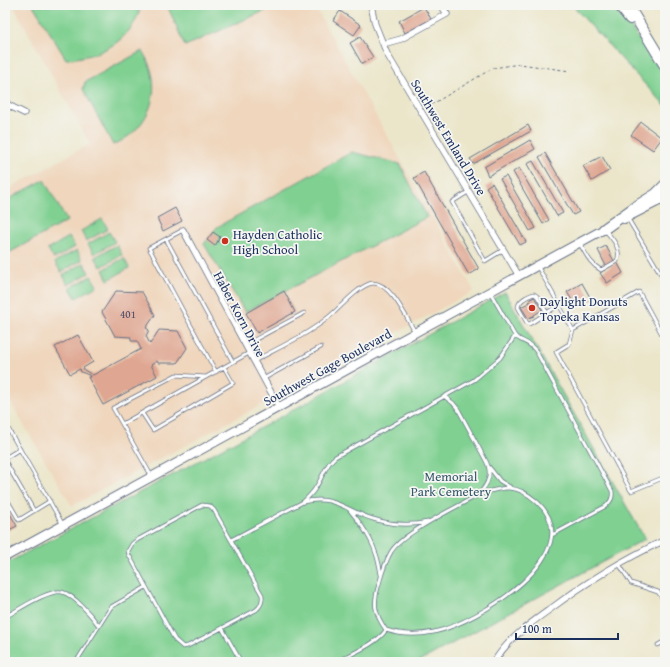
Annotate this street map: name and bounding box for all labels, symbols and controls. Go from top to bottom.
street label: Southwest Emland Drive [406,75,491,199]
place label: Hayden Catholic High School [233,225,322,259]
marker: Hayden Catholic High School [220,236,230,246]
street label: Haber Korn Drive [209,268,270,361]
place label: Daylight Donuts Topeka Kansas [540,292,628,326]
marker: Daylight Donuts Topeka Kansas [527,303,537,313]
house number: 401 [120,306,136,322]
street label: Southwest Gage Boulevard [260,324,395,411]
park label: Memorial Park Cemetery [411,467,492,501]
scale bar [516,615,618,641]
text: 100 m [522,620,552,637]

